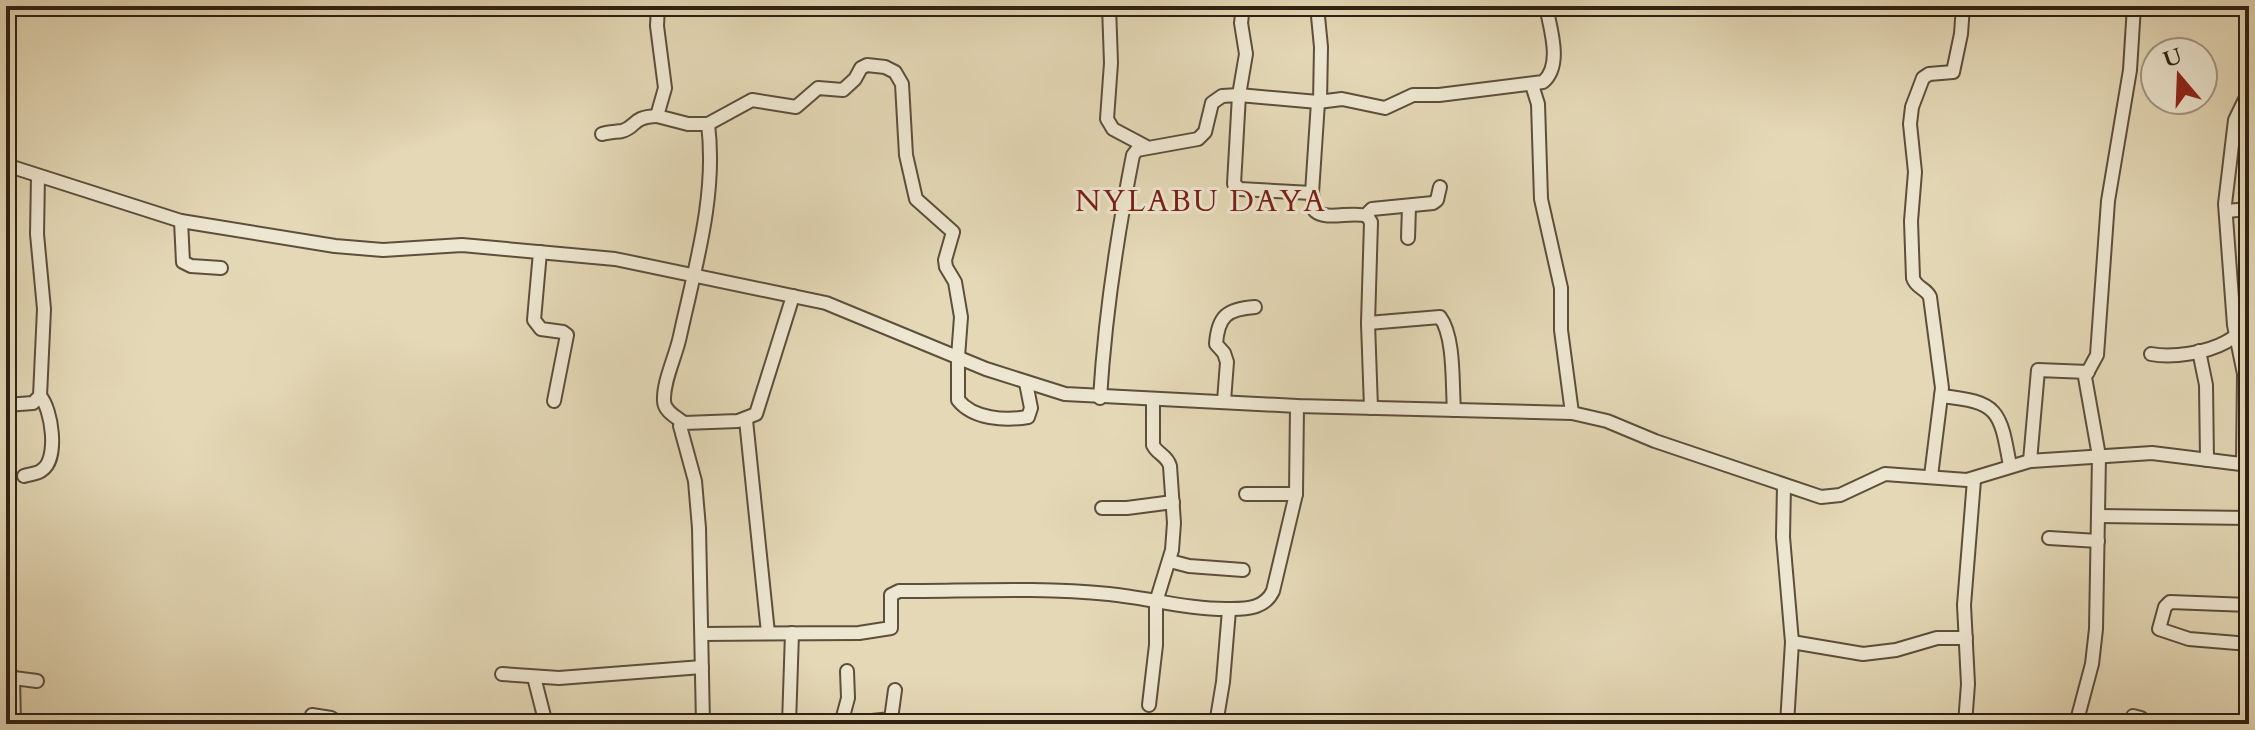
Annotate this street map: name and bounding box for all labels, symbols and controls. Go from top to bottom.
north arrow [2139,36,2219,116]
text: U [2159,41,2186,75]
district label: NYLABU DAYA [1075,181,1327,222]

